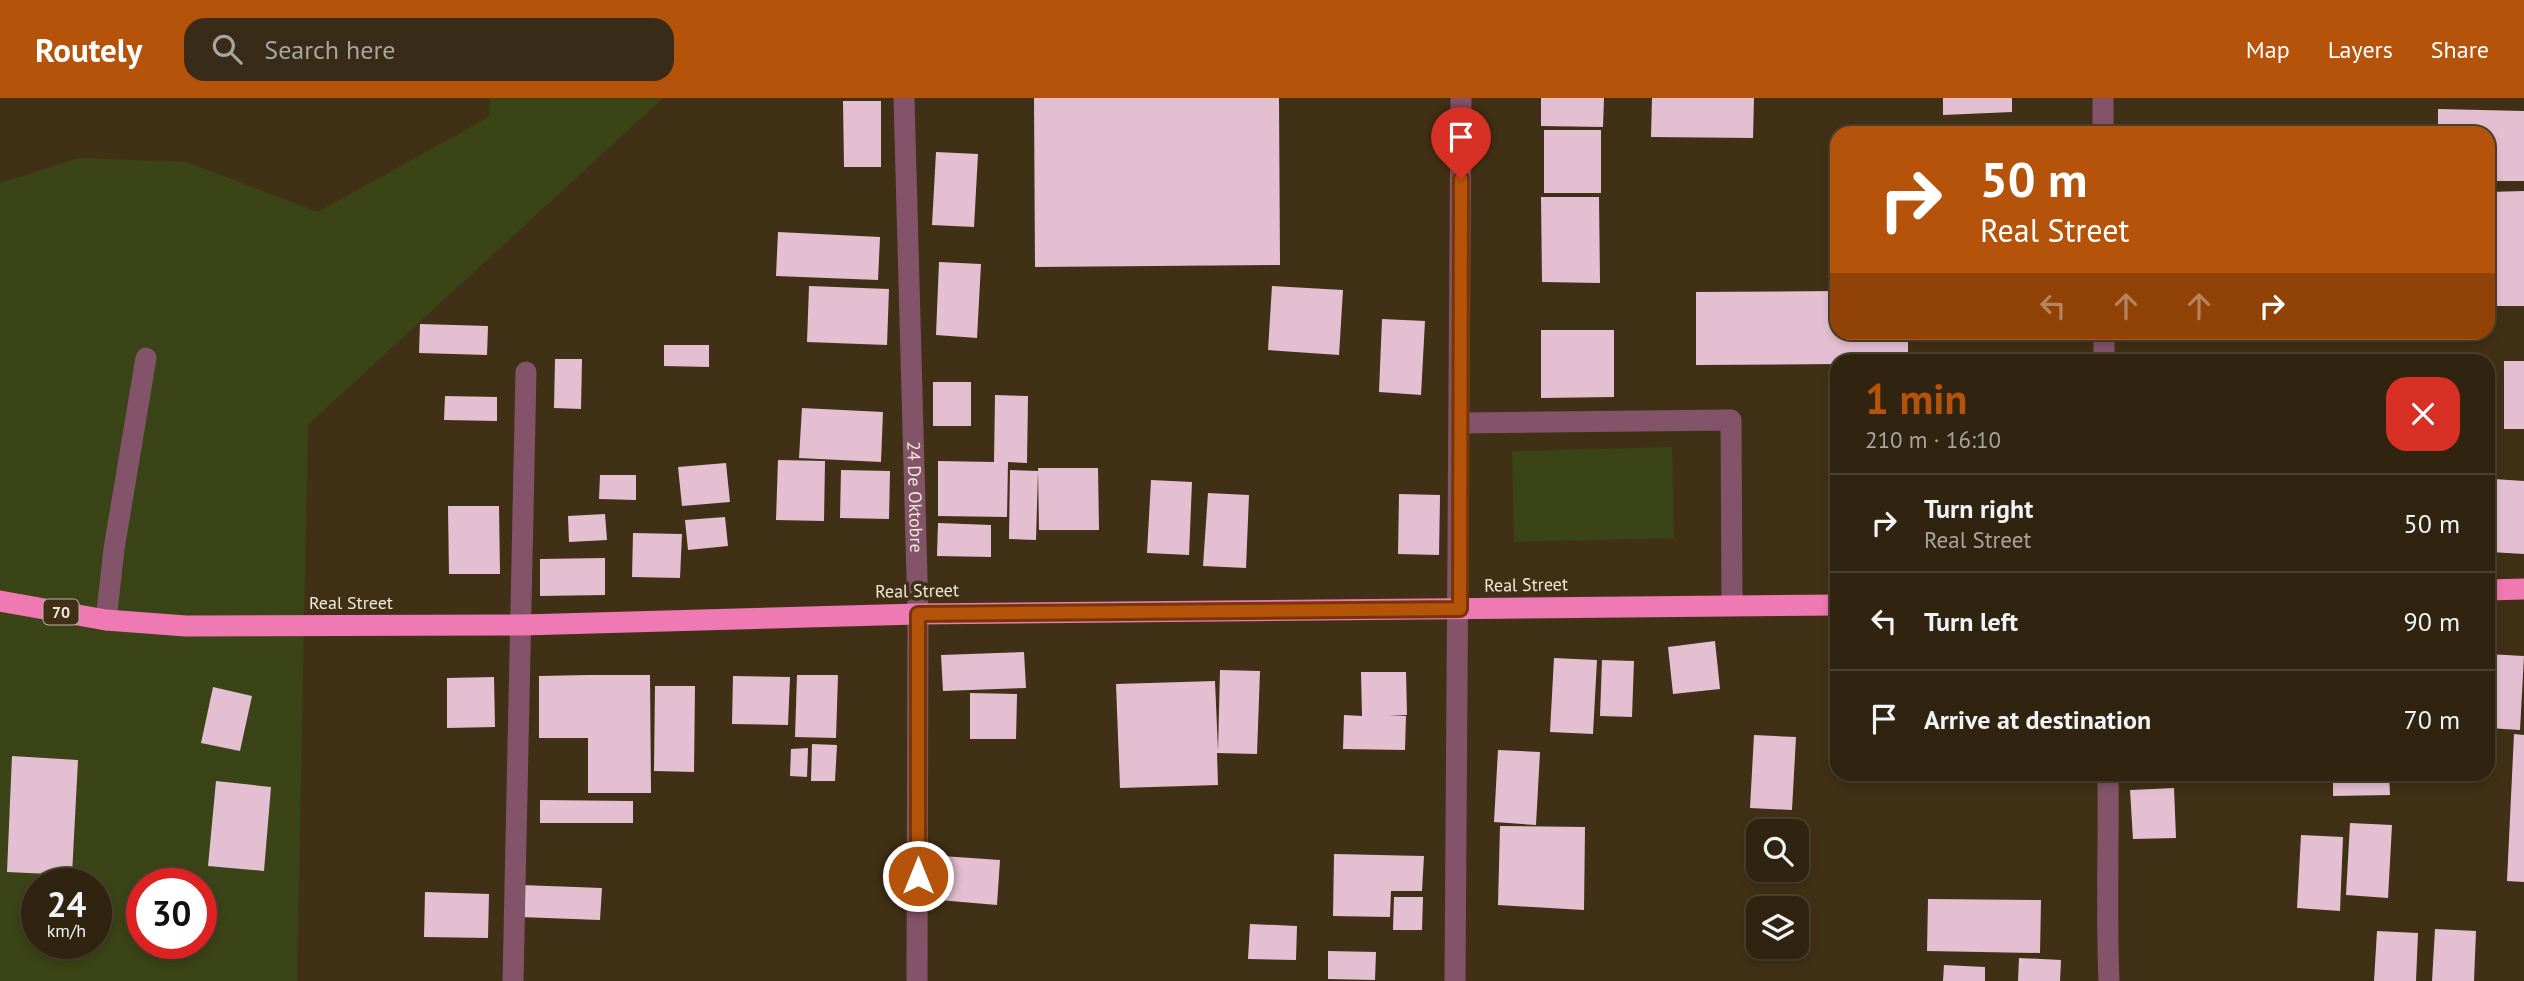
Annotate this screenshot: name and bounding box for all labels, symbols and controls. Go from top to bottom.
search box [184,18,674,81]
text: Routely [35,28,142,71]
icon: search [208,30,246,68]
text: Search here [264,33,395,66]
text: Map [2246,34,2290,65]
text: Layers [2328,34,2393,65]
text: Share [2431,34,2489,65]
pin [1431,107,1491,179]
icon: arrive [1442,118,1480,156]
text: 50 m [1980,147,2087,211]
icon: right [1865,154,1956,245]
text: Real Street [1980,209,2129,251]
icon: left [2034,287,2072,325]
icon: ahead [2107,287,2145,325]
icon: ahead [2180,287,2218,325]
icon: right [2253,287,2291,325]
text: 1 min [1865,371,1967,426]
button: close [2386,377,2460,451]
text: 210 m · 16:10 [1865,425,2001,454]
street label: 24 De Oktobre [902,441,928,553]
text: Turn right [1924,492,2033,525]
icon: right [1865,504,1903,542]
text: 50 m [2404,507,2460,540]
text: Real Street [1924,525,2031,554]
street label: Real Street [1484,572,1568,597]
street label: Real Street [875,578,959,603]
street label: Real Street [309,591,393,614]
road number: 70 [43,600,78,624]
icon: left [1865,602,1903,640]
text: Turn left [1924,605,2018,638]
text: 90 m [2404,605,2460,638]
icon: arrive [1865,700,1903,738]
text: Arrive at destination [1924,703,2151,736]
text: 70 m [2404,703,2460,736]
map controls [1746,819,1809,959]
button: search [1746,819,1809,882]
position arrow [881,839,955,913]
speed limit sign: 30 [126,868,217,959]
text: 24 [47,881,86,927]
button: layers [1746,896,1809,959]
text: km/h [47,919,86,942]

